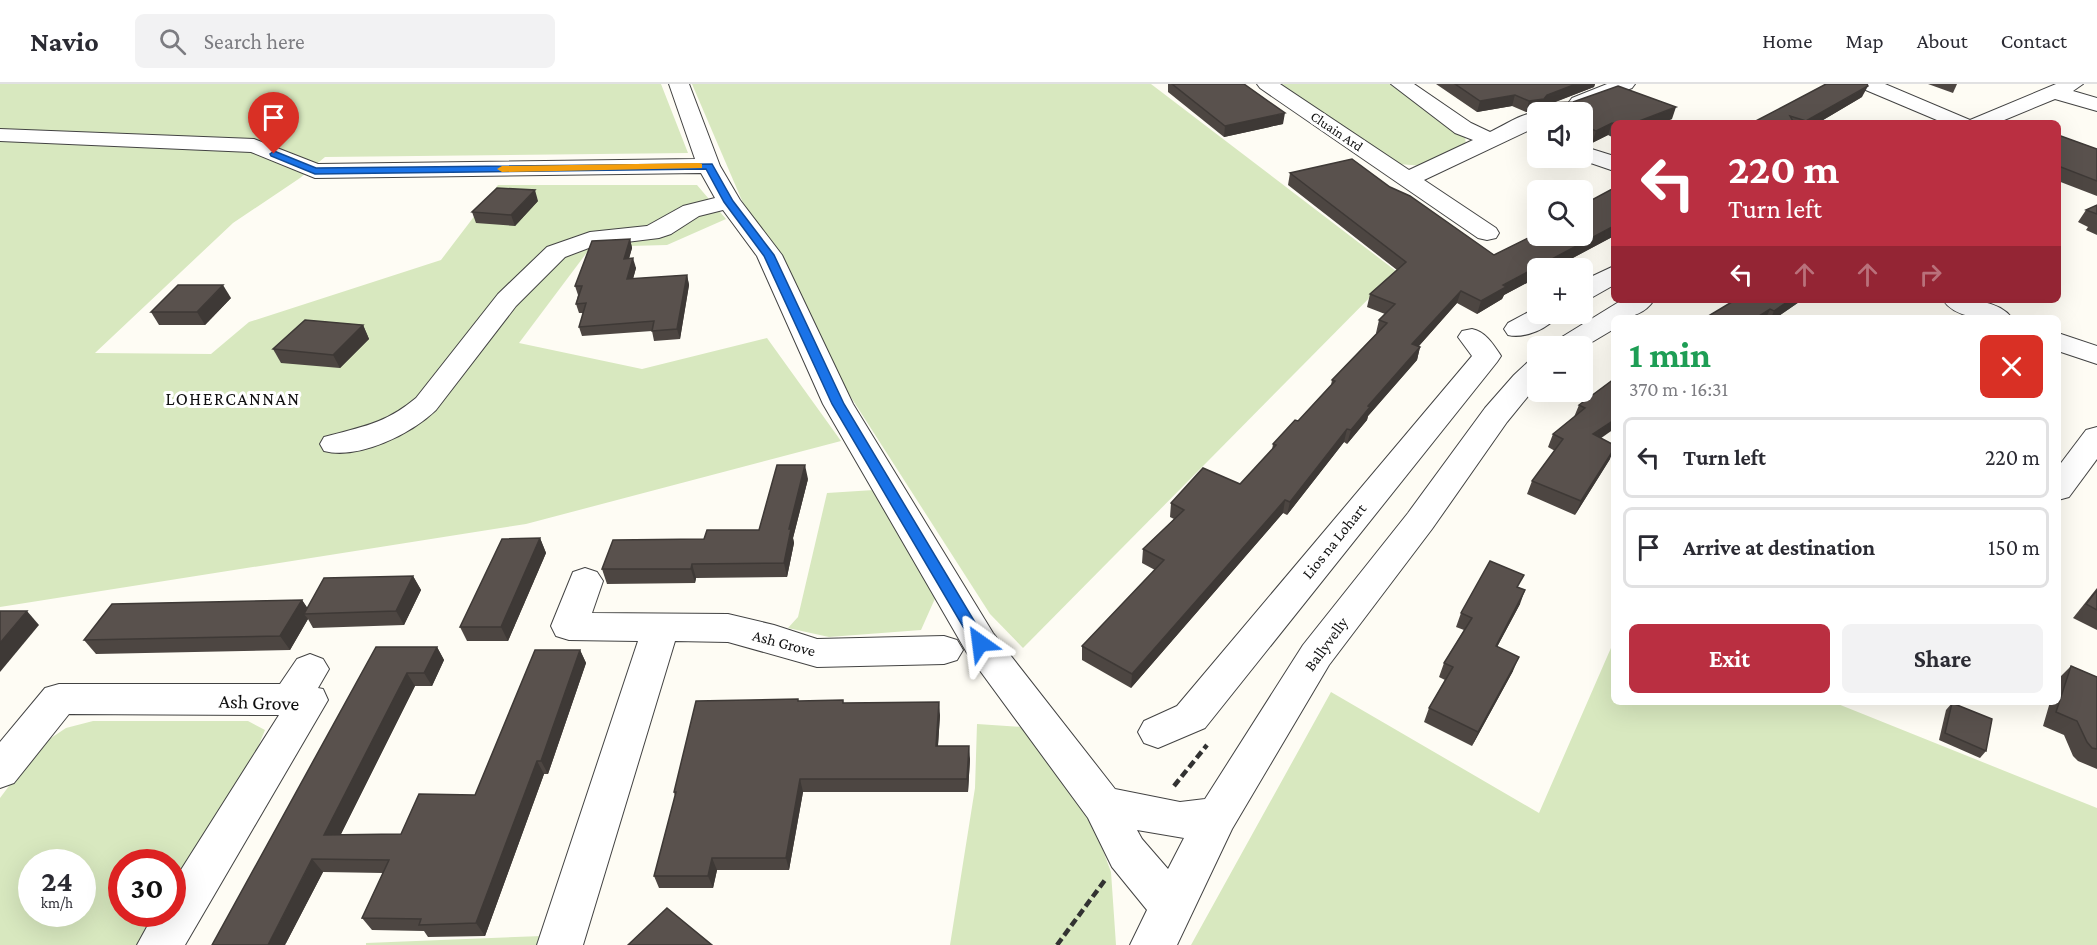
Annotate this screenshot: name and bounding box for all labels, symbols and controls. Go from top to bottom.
search box [135,14,555,68]
icon: search [156,25,189,58]
text: Navio [30,26,99,57]
text: Search here [204,29,305,54]
text: Home [1762,29,1812,53]
text: Map [1845,29,1884,53]
text: About [1917,29,1968,53]
text: Contact [2001,29,2067,53]
pin [248,92,299,154]
icon: arrive [257,101,290,134]
map controls [1527,102,1593,402]
button: sound [1527,102,1593,168]
street label: Cluain Ard [1308,108,1367,155]
icon: left [1629,144,1707,222]
text: 220 m [1728,145,1839,192]
button: search [1527,180,1593,246]
text: Turn left [1728,194,1822,224]
button: + [1527,258,1593,324]
icon: left [1725,258,1758,291]
icon: ahead [1788,258,1821,291]
icon: ahead [1851,258,1884,291]
icon: right [1914,258,1947,291]
text: 1 min [1629,335,1711,375]
button: close [1980,335,2043,398]
button: − [1527,336,1593,402]
text: 370 m · 16:31 [1629,378,1728,400]
district label: LOHERCANNAN [165,389,301,409]
icon: left [1632,441,1665,474]
text: Turn left [1683,445,1766,470]
text: 220 m [1985,445,2040,470]
street label: Lios na Lohart [1299,500,1370,582]
icon: arrive [1632,531,1665,564]
text: Arrive at destination [1683,535,1875,560]
text: 150 m [1988,535,2040,560]
position arrow [948,611,1012,675]
street label: Ballyvelly [1301,613,1352,675]
button: Exit [1629,624,1830,693]
button: Share [1842,624,2043,693]
street label: Ash Grove [751,626,817,660]
street label: Ash Grove [218,690,300,714]
speed limit sign: 30 [108,849,186,927]
text: 24 [41,864,73,897]
text: km/h [41,895,73,911]

